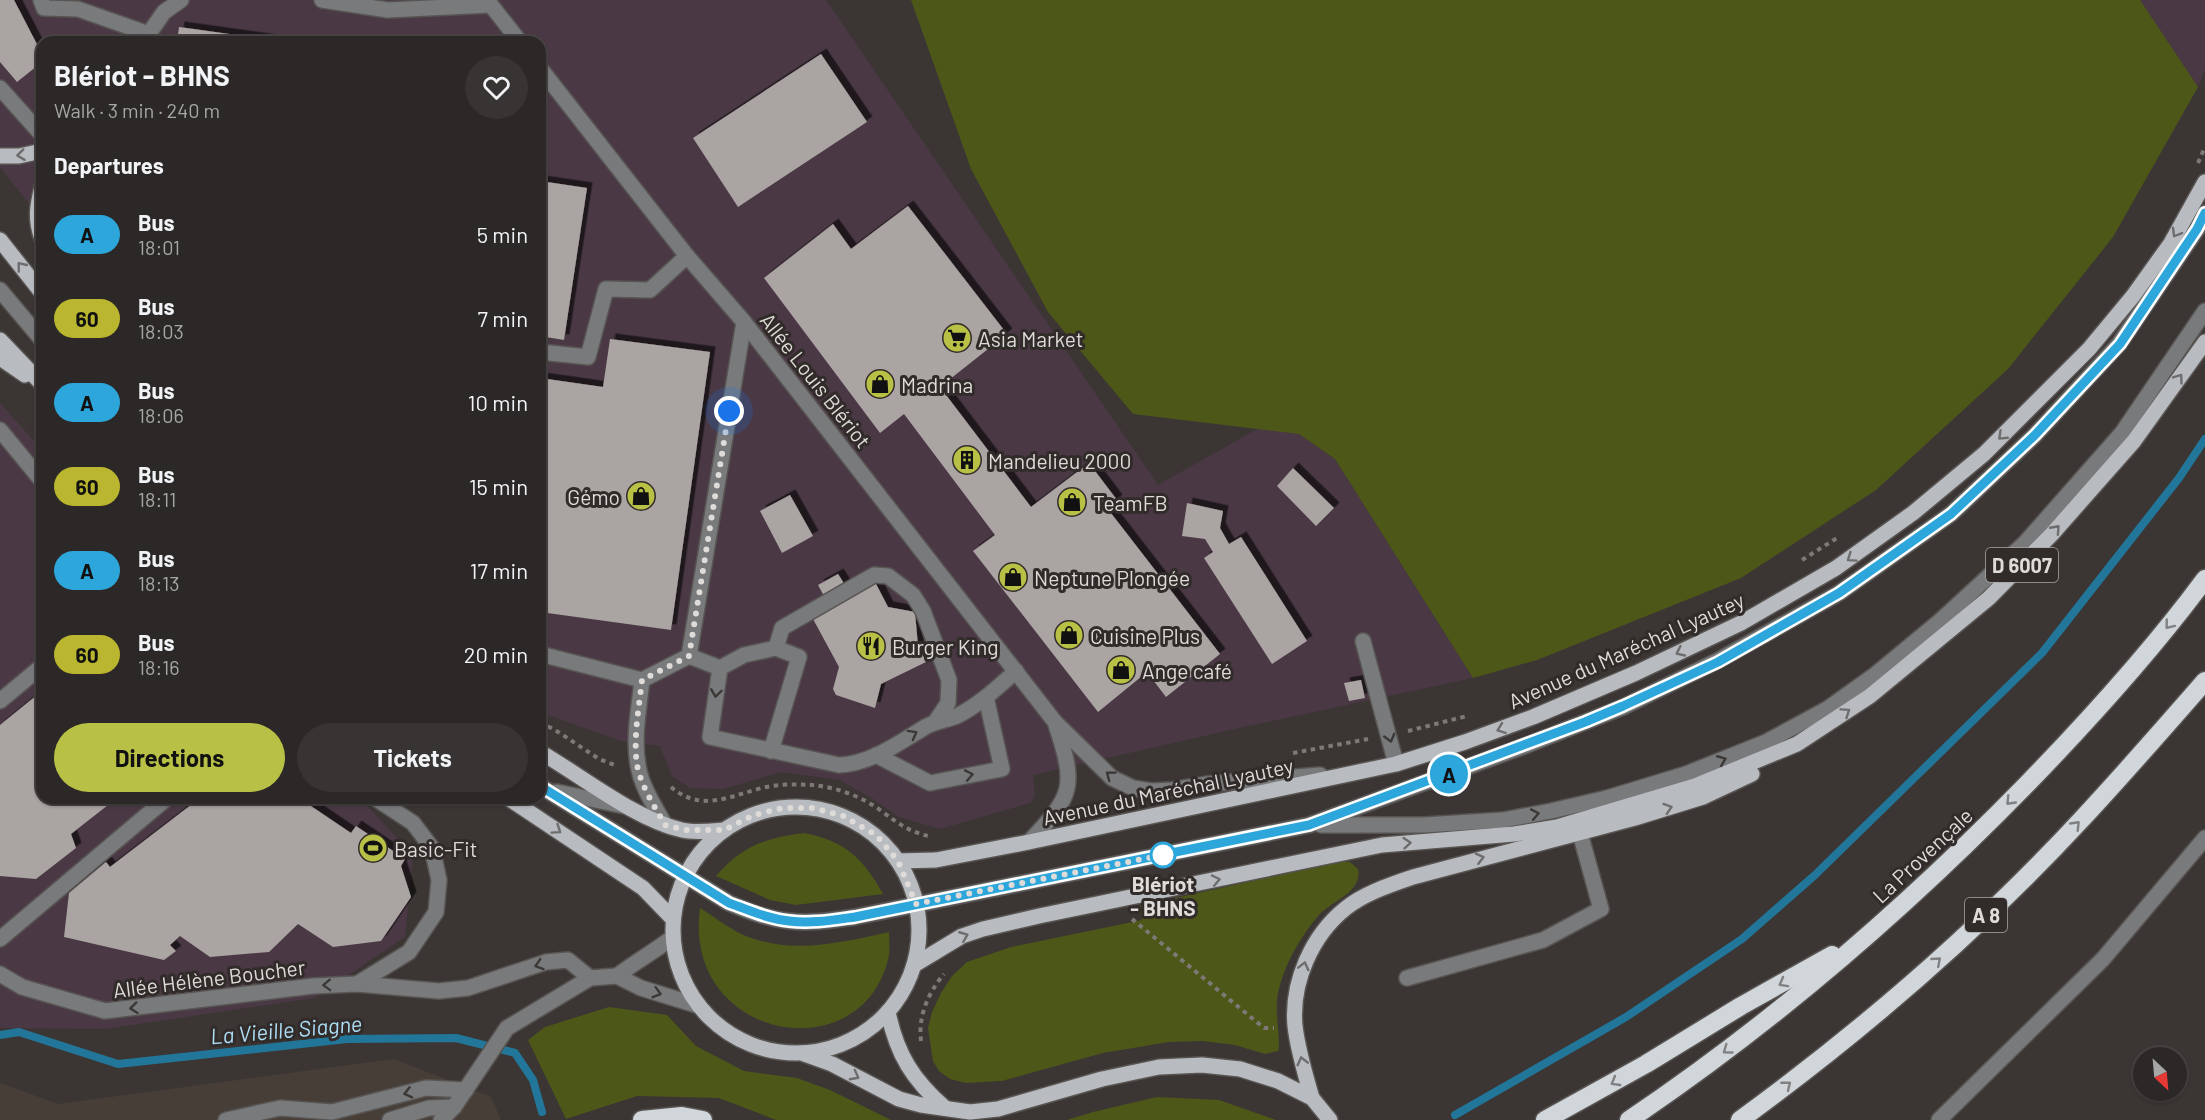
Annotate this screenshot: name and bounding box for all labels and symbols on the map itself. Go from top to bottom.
one-way arrow [16,148,26,160]
one-way arrow [2172,227,2183,237]
one-way arrow [18,262,29,273]
street label: Allée Louis Blériot [756,308,876,452]
supermarket icon: Asia Market [941,322,973,354]
place label: Asia Market [978,326,1083,351]
shop icon: Madrina [864,368,896,400]
place label: Madrina [901,372,973,397]
one-way arrow [2172,374,2183,385]
your location [714,396,744,426]
one-way arrow [1999,429,2009,440]
building icon: Mandelieu 2000 [951,444,983,476]
place label: Mandelieu 2000 [988,448,1131,473]
shop icon: Gémo [625,480,657,512]
place label: Gémo [567,484,620,509]
shop icon: TeamFB [1056,486,1088,518]
place label: TeamFB [1093,490,1168,515]
one-way arrow [2049,526,2060,536]
road number: D 6007 [1986,548,2058,582]
one-way arrow [1846,551,1857,562]
shop icon: Neptune Plongée [997,561,1029,593]
place label: Neptune Plongée [1034,565,1190,590]
street label: Avenue du Maréchal Lyautey [1504,587,1748,713]
shop icon: Cuisine Plus [1053,619,1085,651]
one-way arrow [2166,619,2177,630]
place label: Cuisine Plus [1090,623,1200,648]
restaurant icon: Burger King [855,630,887,662]
place label: Burger King [892,634,999,659]
one-way arrow [1675,644,1686,656]
shop icon: Ange café [1105,654,1137,686]
place label: Ange café [1142,658,1232,683]
one-way arrow [711,689,723,698]
one-way arrow [1840,709,1851,720]
one-way arrow [1496,721,1507,734]
one-way arrow [907,730,918,741]
one-way arrow [1382,733,1395,743]
street label: Avenue du Maréchal Lyautey [1040,752,1296,830]
line badge: A [1430,754,1468,794]
one-way arrow [1715,755,1726,767]
one-way arrow [963,769,973,782]
one-way arrow [1106,771,1117,782]
one-way arrow [2007,794,2018,805]
street label: La Provençale [1867,802,1977,908]
one-way arrow [1662,803,1673,815]
one-way arrow [1529,808,1539,821]
one-way arrow [2069,821,2080,832]
one-way arrow [551,823,561,835]
sports icon: Basic-Fit [357,832,389,864]
place label: Basic-Fit [394,836,477,861]
one-way arrow [1402,837,1411,850]
marker: Blériot - BHNS [1150,842,1176,868]
one-way arrow [1474,853,1484,866]
place label: Blériot - BHNS [1130,871,1196,920]
one-way arrow [1210,874,1220,887]
road number: A 8 [1965,898,2007,932]
one-way arrow [958,931,969,943]
street label: Allée Hélène Boucher [112,954,307,1002]
one-way arrow [1930,957,1941,968]
one-way arrow [534,958,545,970]
one-way arrow [1297,961,1310,971]
one-way arrow [1778,976,1789,987]
one-way arrow [323,979,332,992]
one-way arrow [652,986,662,998]
one-way arrow [129,1001,138,1014]
water label: La Vieille Siagne [209,1009,363,1049]
one-way arrow [1723,1043,1734,1054]
north arrow [2133,1047,2187,1101]
one-way arrow [1296,1056,1309,1066]
one-way arrow [849,1069,859,1080]
one-way arrow [1611,1075,1621,1086]
one-way arrow [1780,1082,1791,1093]
one-way arrow [403,1085,413,1098]

